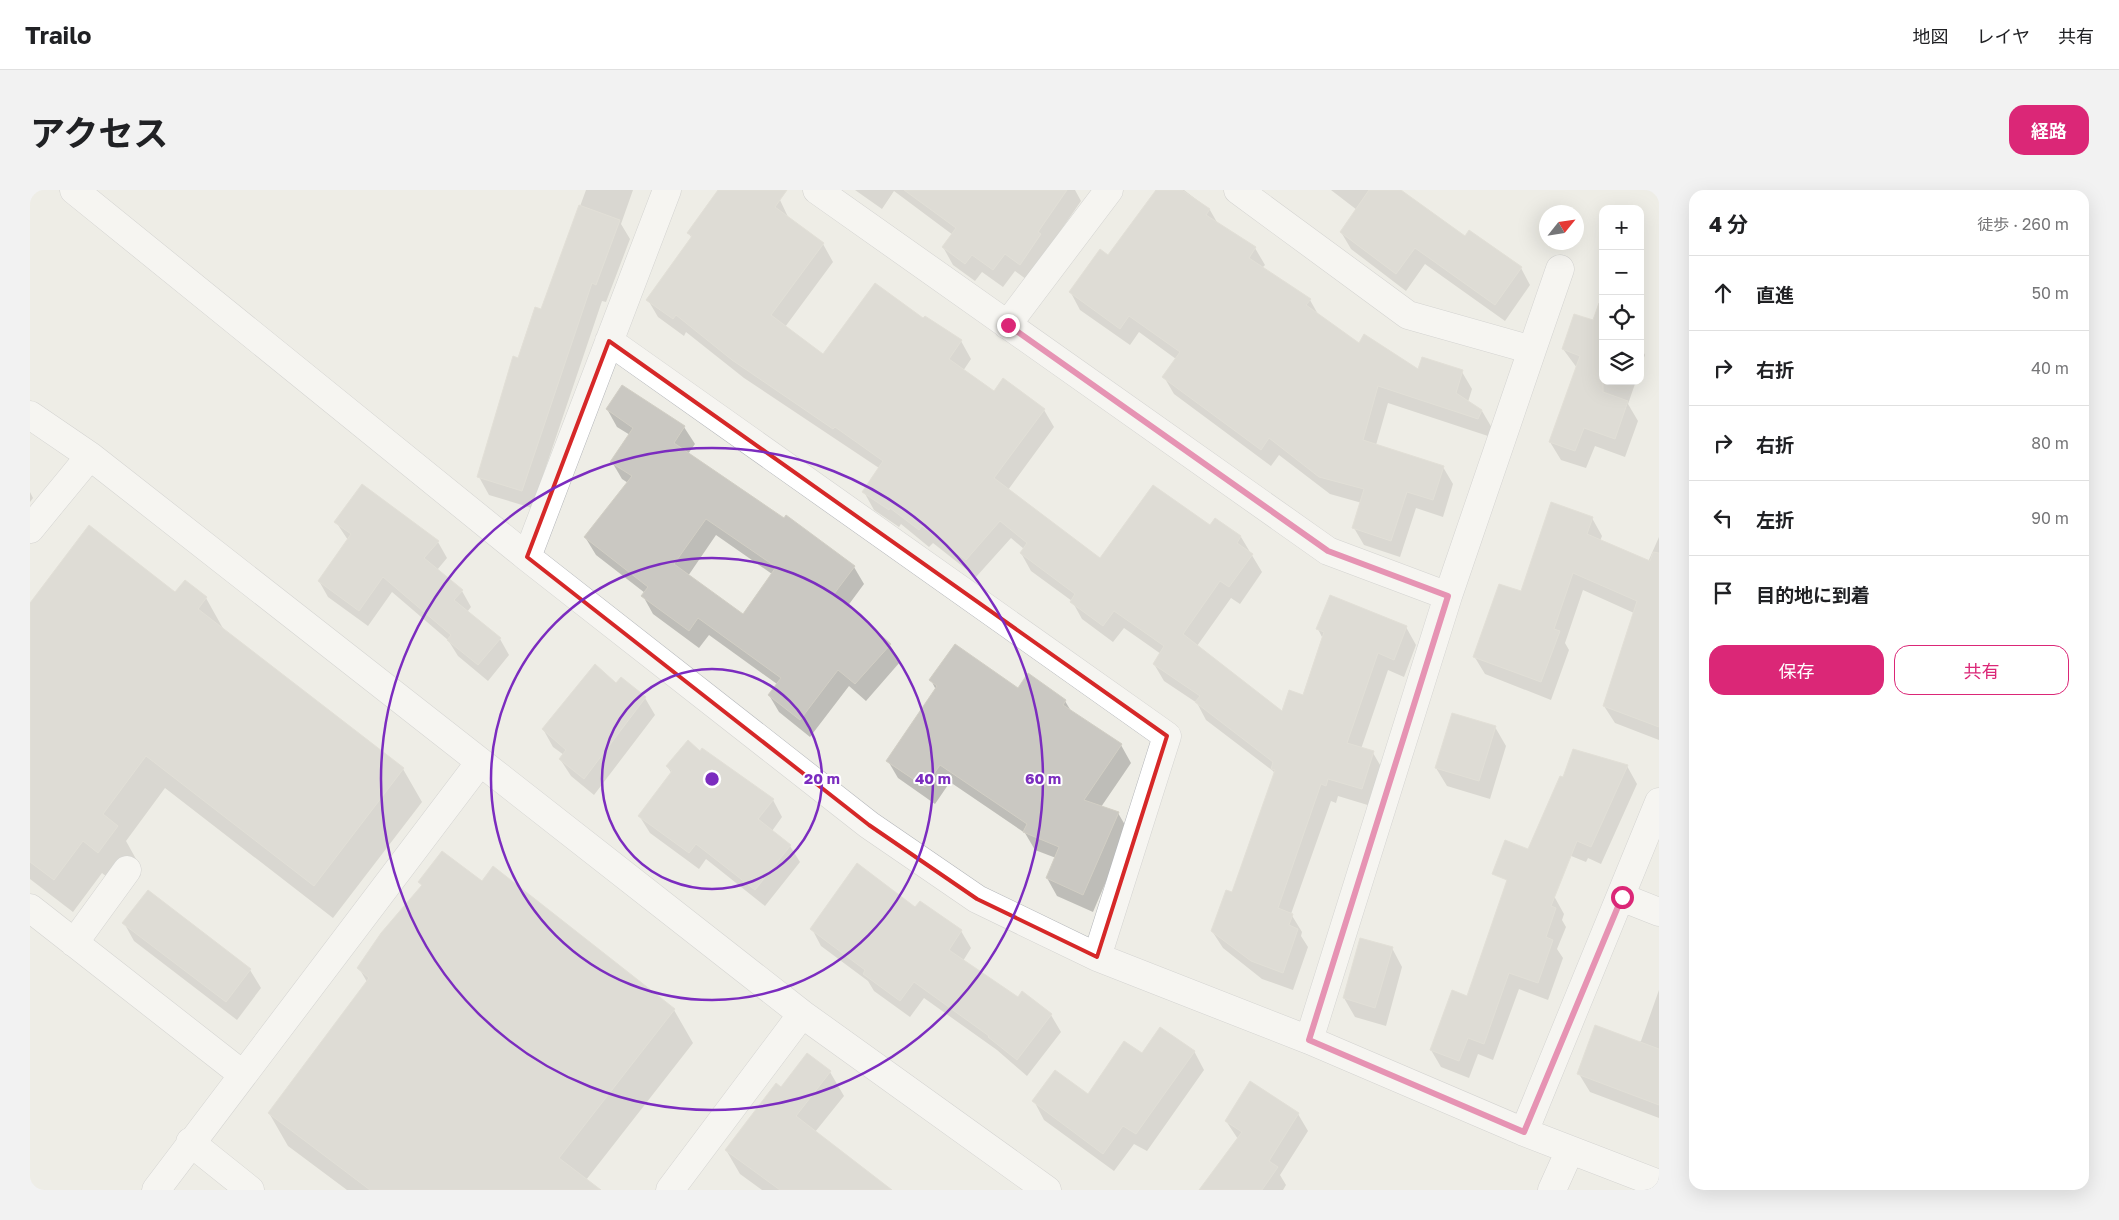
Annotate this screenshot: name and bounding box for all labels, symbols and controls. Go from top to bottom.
text: Trailo [25,20,91,49]
text: 地図 [1913,25,1949,47]
text: レイヤ [1977,25,2030,47]
text: 共有 [2058,25,2094,47]
button: 経路 [2009,105,2089,155]
text: アクセス [30,112,168,154]
north arrow [1539,205,1584,250]
map controls [1599,205,1644,385]
button: + [1599,205,1644,250]
text: 4 分 [1709,211,1748,237]
text: 徒歩 · 260 m [1977,214,2069,234]
button: − [1599,250,1644,295]
icon: ahead [1709,279,1737,307]
text: 直進 [1756,283,1794,306]
text: 50 m [2032,283,2069,303]
button: locate [1599,295,1644,340]
route end [997,314,1020,337]
button: layers [1599,340,1644,385]
icon: right [1709,354,1737,382]
text: 右折 [1756,358,1794,381]
text: 40 m [2031,358,2069,378]
icon: right [1709,429,1737,457]
text: 右折 [1756,433,1794,456]
text: 80 m [2031,433,2069,453]
icon: left [1709,504,1737,532]
text: 左折 [1756,508,1794,531]
text: 90 m [2031,508,2069,528]
icon: arrive [1709,579,1737,607]
text: 目的地に到着 [1756,583,1870,606]
button: 保存 [1709,645,1884,695]
button: 共有 [1894,645,2069,695]
text: 20 m [804,769,840,787]
text: 40 m [915,769,951,787]
text: 60 m [1025,769,1061,787]
centre of rings [703,770,721,788]
route start [1611,886,1634,909]

